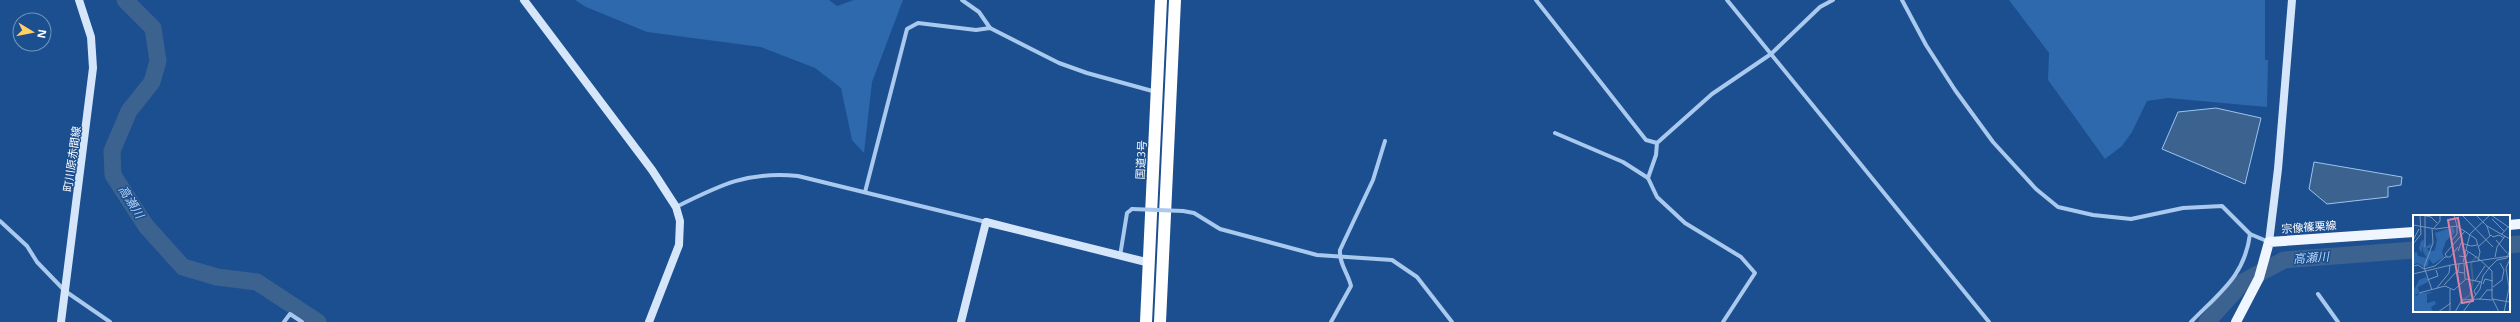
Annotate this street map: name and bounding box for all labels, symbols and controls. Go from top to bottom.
north arrow [12,12,52,52]
text: N [34,28,51,40]
street label: 町川原赤間線 [59,125,84,193]
street label: 国道3号 [1132,140,1149,180]
water label: 高瀬川 [115,182,149,223]
inset map [2413,215,2510,312]
street label: 宗像篠栗線 [2281,217,2337,236]
water label: 高瀬川 [2292,248,2332,267]

